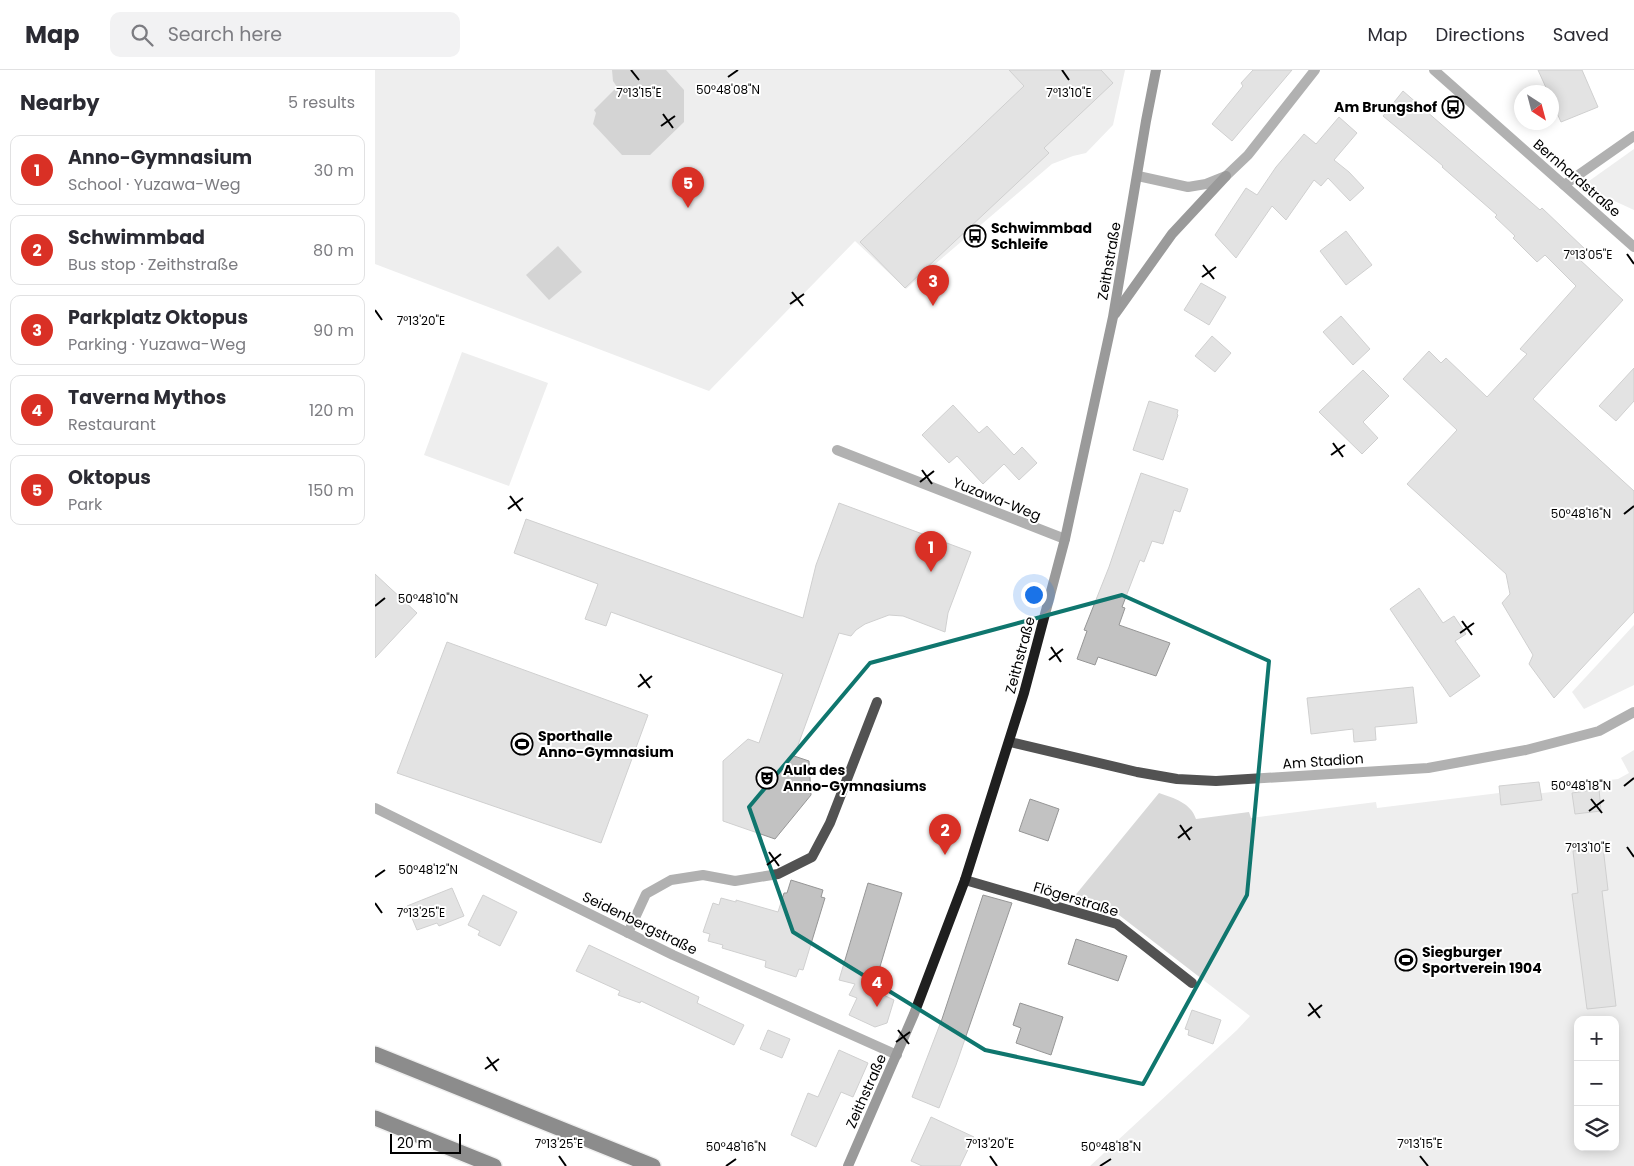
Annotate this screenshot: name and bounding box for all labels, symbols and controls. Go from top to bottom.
search box [110,12,460,57]
text: Map [25,18,80,51]
icon: search [128,21,156,49]
text: Search here [168,21,282,48]
text: Map [1368,22,1407,47]
text: Directions [1435,22,1525,47]
text: Saved [1553,22,1609,47]
text: 50°48'08"N [696,81,760,98]
text: 7°13'15"E [616,84,662,101]
text: 7°13'10"E [1046,84,1092,101]
north arrow [1514,85,1559,130]
text: Nearby [20,88,100,117]
text: 5 results [288,91,355,114]
bus stop icon: Am Brungshof [1441,95,1465,119]
place label: Am Brungshof [1334,97,1437,117]
street label: Bernhardstraße [1529,134,1625,222]
text: Anno-Gymnasium [68,144,252,171]
text: 1 [34,159,40,182]
text: 30 m [314,159,354,182]
pin: 5 [672,167,704,208]
text: School · Yuzawa-Weg [68,173,240,196]
place label: Schwimmbad Schleife [991,218,1092,254]
street label: Zeithstraße [1092,220,1126,302]
text: Schwimmbad [68,224,205,251]
bus stop icon: Schwimmbad Schleife [963,224,987,248]
text: 2 [32,239,42,262]
text: 80 m [313,239,354,262]
text: 7°13'05"E [1563,246,1613,263]
text: Bus stop · Zeithstraße [68,253,238,276]
pin: 3 [917,265,949,306]
text: Parkplatz Oktopus [68,304,248,331]
text: 7°13'20"E [397,312,445,329]
text: 3 [32,319,42,342]
text: 90 m [313,319,354,342]
text: Parking · Yuzawa-Weg [68,333,246,356]
text: Taverna Mythos [68,384,226,411]
text: 4 [32,399,42,422]
text: 120 m [309,399,354,422]
text: Restaurant [68,413,156,436]
text: Oktopus [68,464,151,491]
street label: Yuzawa-Weg [950,472,1044,526]
text: 5 [32,479,42,502]
text: 150 m [308,479,354,502]
text: Park [68,493,102,516]
text: 50°48'16"N [1551,505,1611,522]
pin: 1 [915,531,947,572]
your location [1021,582,1047,608]
text: 50°48'10"N [398,590,458,607]
street label: Zeithstraße [1000,614,1040,696]
place label: Sporthalle Anno-Gymnasium [538,726,674,762]
sports icon: Sporthalle Anno-Gymnasium [510,732,534,756]
street label: Am Stadion [1282,748,1364,774]
place label: Aula des Anno-Gymnasiums [783,760,927,796]
theatre icon: Aula des Anno-Gymnasiums [755,766,779,790]
text: 50°48'18"N [1551,777,1611,794]
pin: 2 [929,814,961,855]
text: 7°13'10"E [1565,839,1611,856]
text: 50°48'12"N [398,861,458,878]
street label: Flögerstraße [1031,877,1121,922]
street label: Seidenbergstraße [579,886,701,960]
text: 7°13'25"E [397,904,445,921]
place label: Siegburger Sportverein 1904 [1422,942,1542,978]
sports icon: Siegburger Sportverein 1904 [1394,948,1418,972]
pin: 4 [861,966,893,1007]
map controls [1574,1016,1619,1151]
button: + [1574,1016,1619,1061]
street label: Zeithstraße [841,1051,891,1131]
button: − [1574,1061,1619,1106]
button: layers [1574,1106,1619,1151]
scale bar [390,1131,461,1154]
text: 20 m [397,1133,432,1153]
text: 7°13'25"E [535,1135,583,1152]
text: 7°13'20"E [966,1135,1014,1152]
text: 7°13'15"E [1397,1135,1443,1152]
text: 50°48'16"N [706,1138,766,1155]
text: 50°48'18"N [1081,1138,1141,1155]

